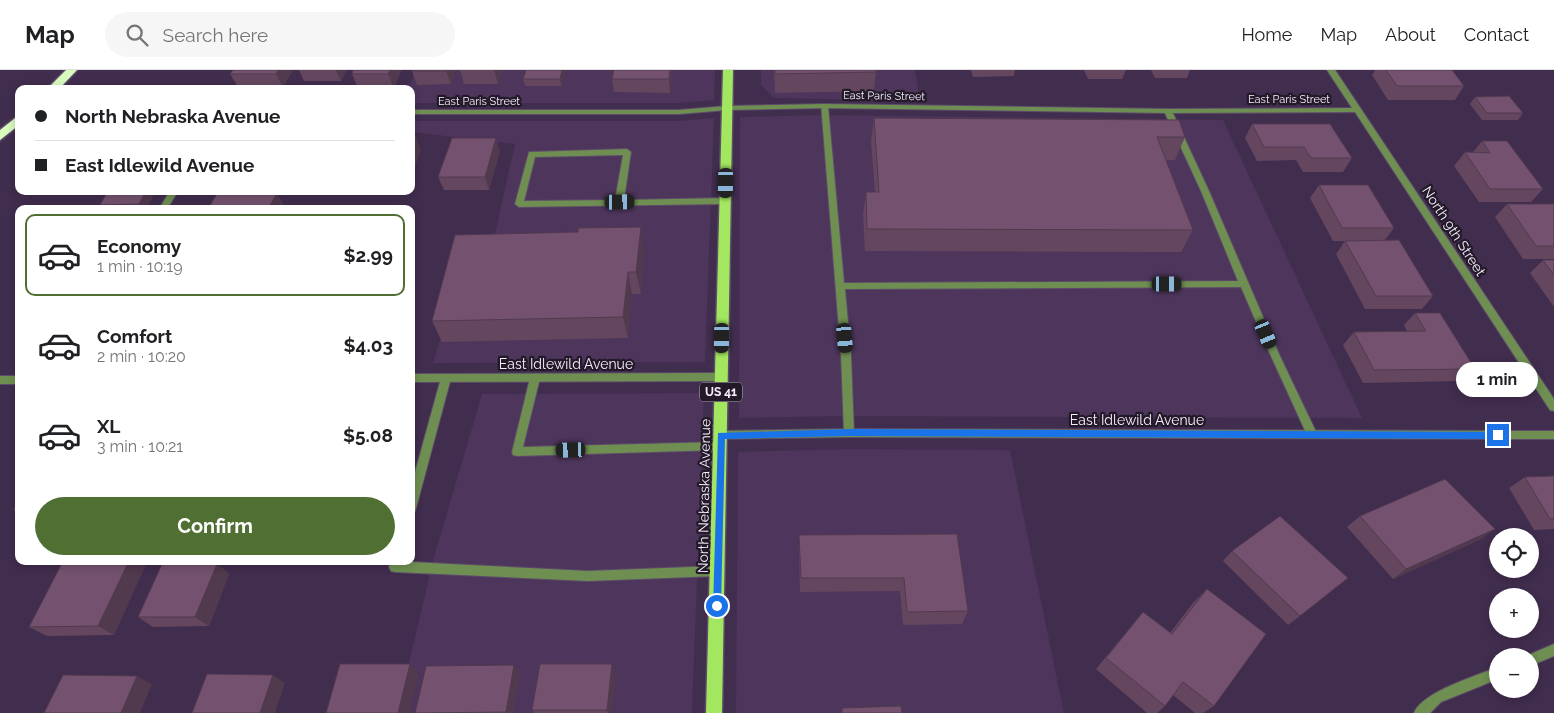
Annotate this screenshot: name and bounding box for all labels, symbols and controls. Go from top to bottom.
search box [105,12,455,57]
text: Map [25,20,75,49]
icon: search [123,21,151,49]
text: Search here [163,24,268,46]
text: Home [1241,24,1292,45]
text: Map [1320,24,1357,45]
text: About [1385,24,1436,45]
text: Contact [1464,24,1529,45]
street label: East Paris Street [843,89,925,103]
street label: East Paris Street [1248,93,1330,106]
street label: East Paris Street [438,95,520,108]
text: North Nebraska Avenue [65,105,281,127]
text: East Idlewild Avenue [65,154,254,176]
car [718,168,733,198]
street label: North 9th Street [1419,183,1489,279]
car [604,194,635,210]
icon: car [37,233,82,278]
text: Economy [97,235,181,257]
text: $2.99 [344,244,393,266]
text: 1 min · 10:19 [97,257,183,276]
car [1152,277,1182,292]
car [1253,317,1278,351]
car [836,322,853,354]
icon: car [37,323,82,368]
car [714,323,729,353]
text: Comfort [97,325,172,347]
text: $4.03 [344,334,393,356]
text: 2 min · 10:20 [97,347,186,366]
street label: East Idlewild Avenue [499,356,633,372]
callout: 1 min [1457,362,1539,398]
text: 1 min [1477,370,1517,389]
road number: US 41 [700,383,742,402]
street label: East Idlewild Avenue [1070,412,1204,428]
icon: car [37,413,82,458]
text: XL [97,415,120,437]
street label: North Nebraska Avenue [695,419,713,573]
text: $5.08 [343,424,393,446]
route end [1487,424,1509,446]
text: 3 min · 10:21 [97,437,183,456]
car [555,442,586,458]
button: Confirm [35,497,395,555]
map controls [1489,528,1539,698]
button: locate [1489,528,1539,578]
button: + [1489,588,1539,638]
route start [706,595,728,617]
button: − [1489,648,1539,698]

